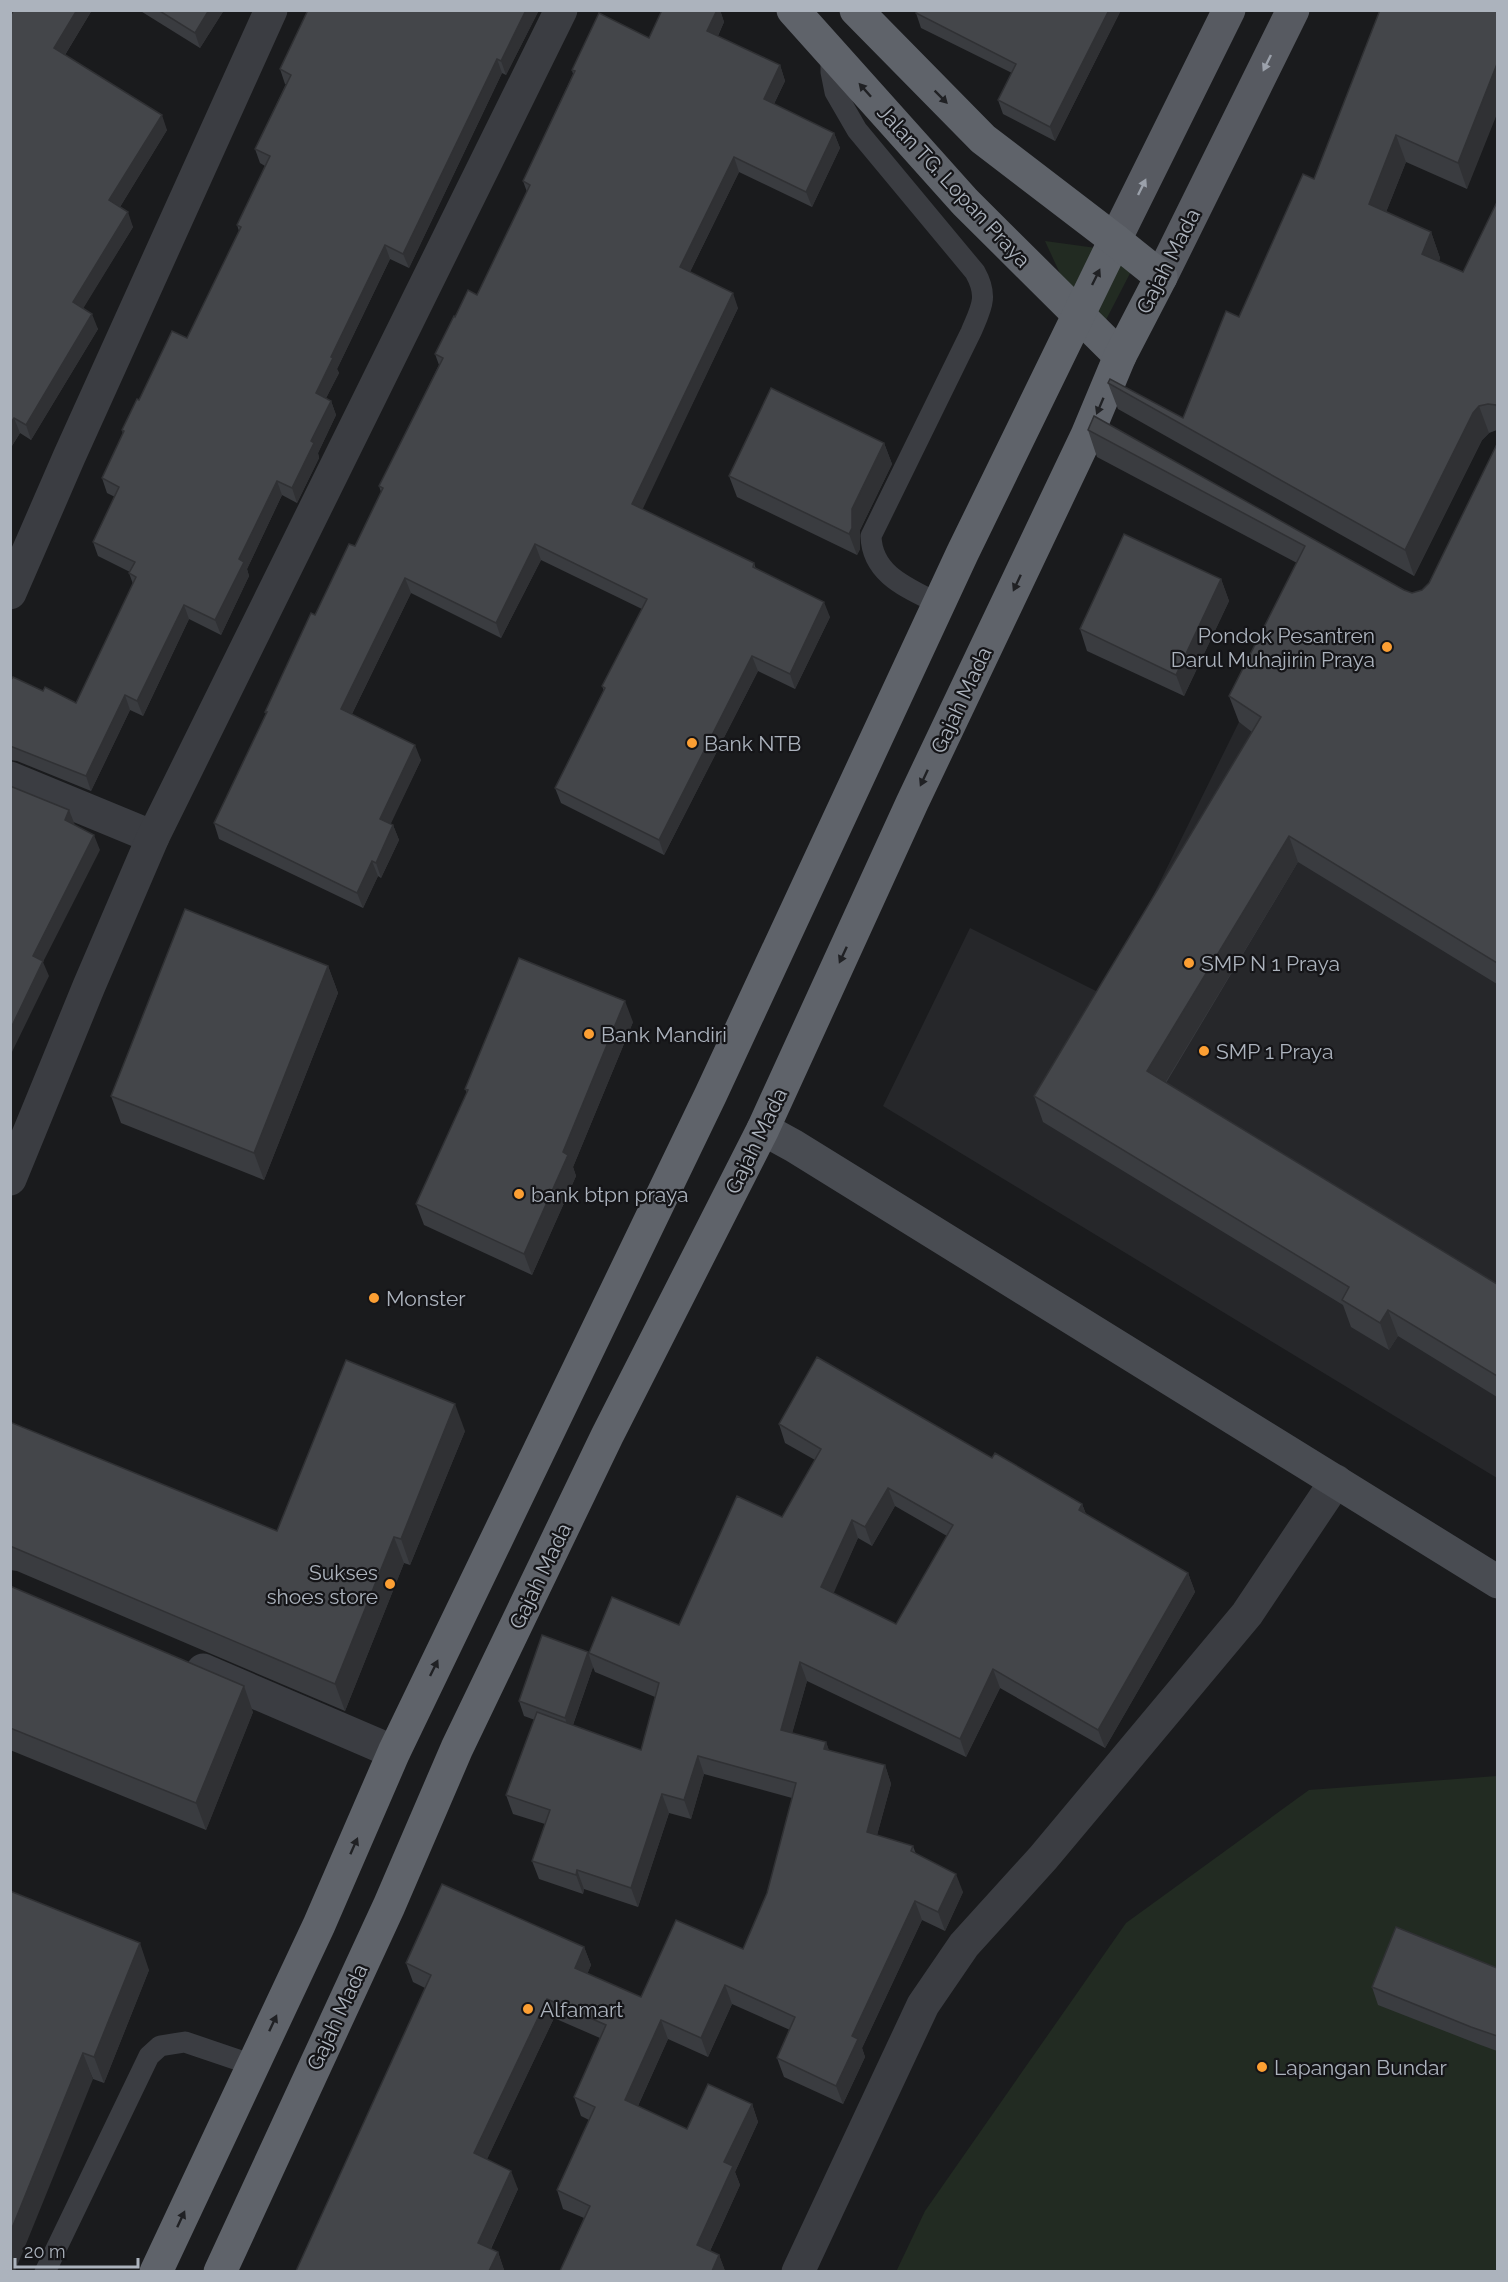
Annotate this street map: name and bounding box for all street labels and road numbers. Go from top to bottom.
street label: Jalan TG. Lopan Praya [872,100,1036,272]
street label: Gajah Mada [1131,204,1205,318]
street label: Gajah Mada [925,643,997,757]
street label: Gajah Mada [720,1084,792,1198]
street label: Gajah Mada [504,1519,576,1633]
street label: Gajah Mada [301,1960,373,2074]

